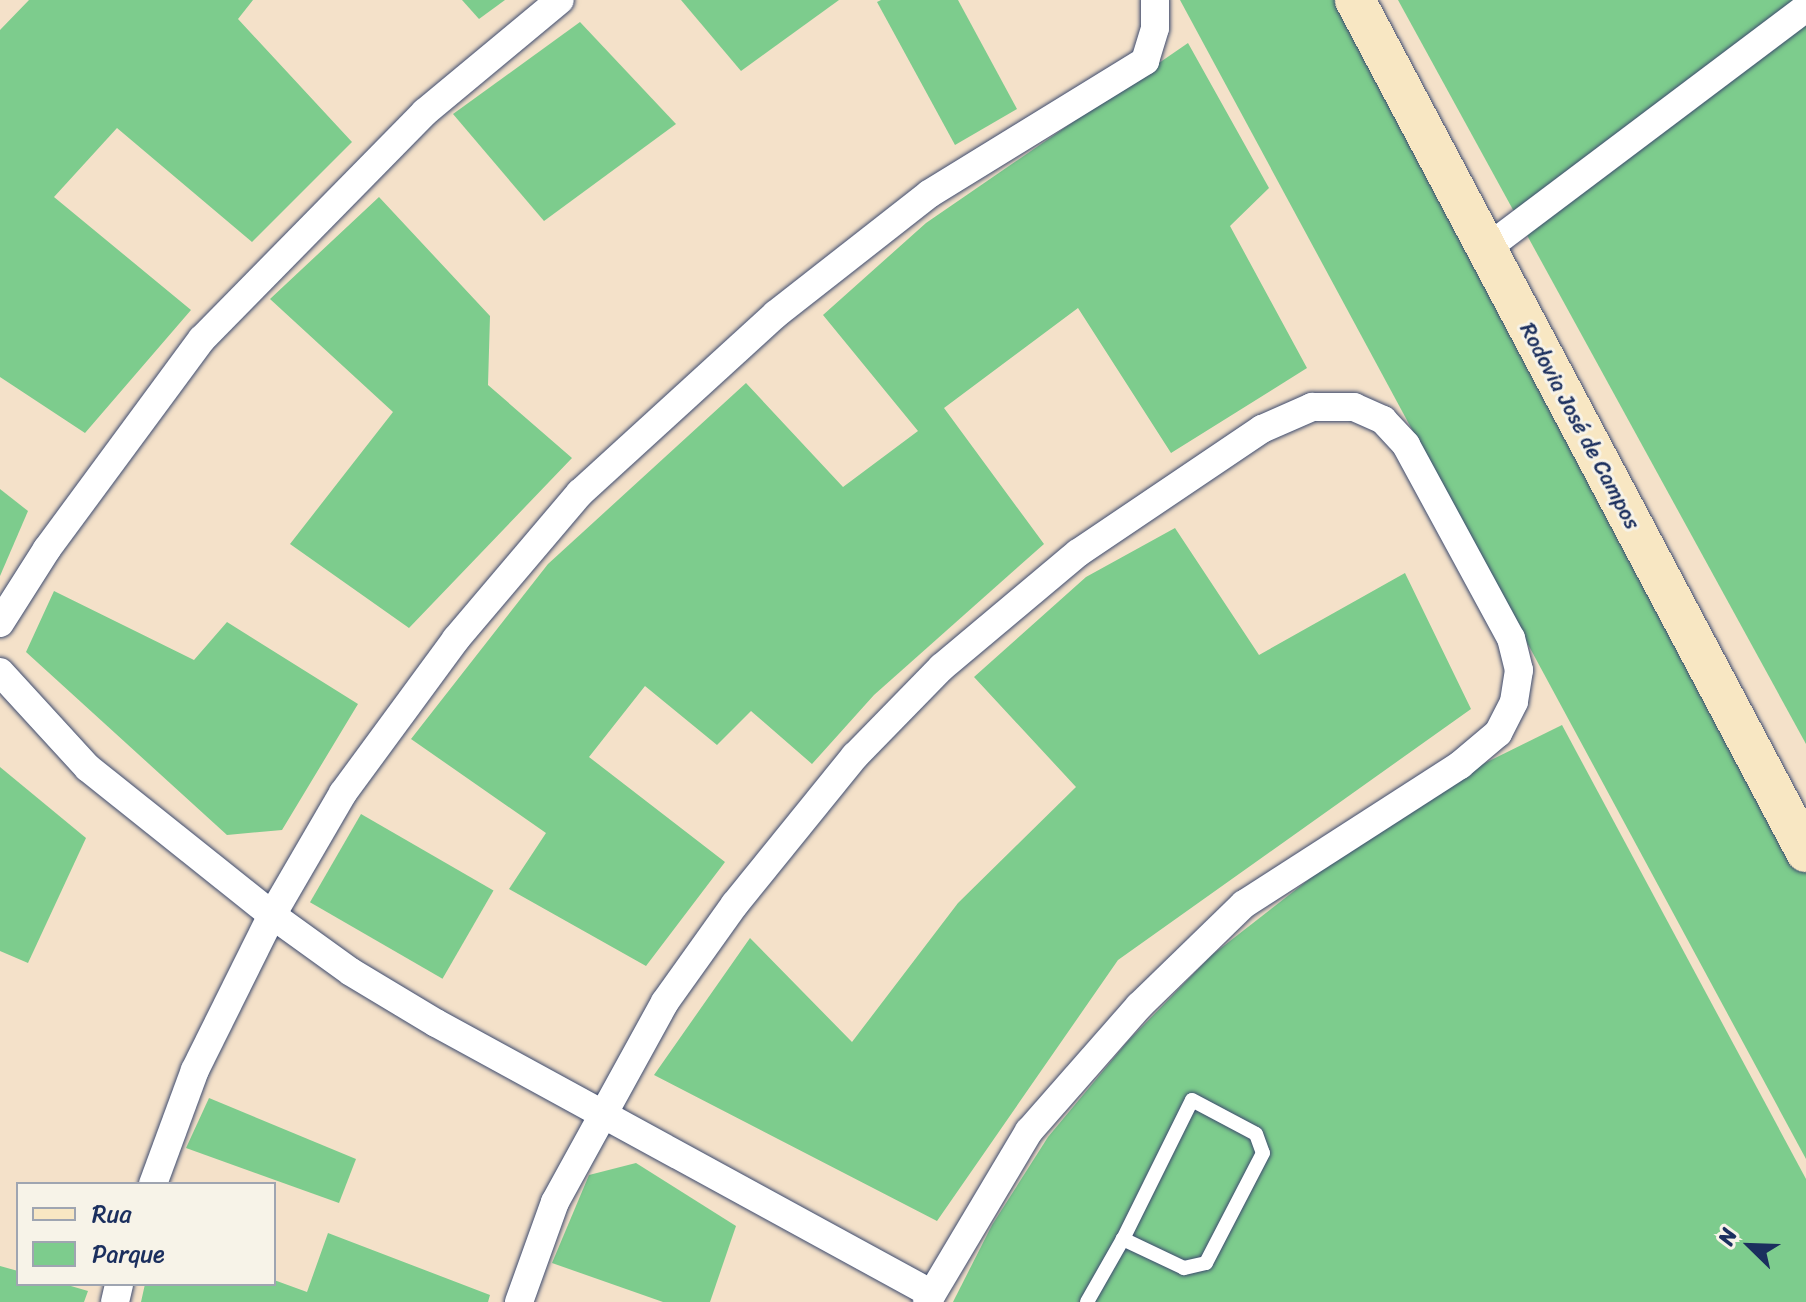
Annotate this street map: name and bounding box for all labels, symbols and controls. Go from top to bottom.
street label: Rodovia José de Campos [1514,318,1646,534]
legend [16,1182,276,1286]
text: Rua [92,1193,131,1235]
north arrow [1710,1206,1790,1286]
text: N [1707,1222,1748,1251]
text: Parque [92,1233,165,1275]

